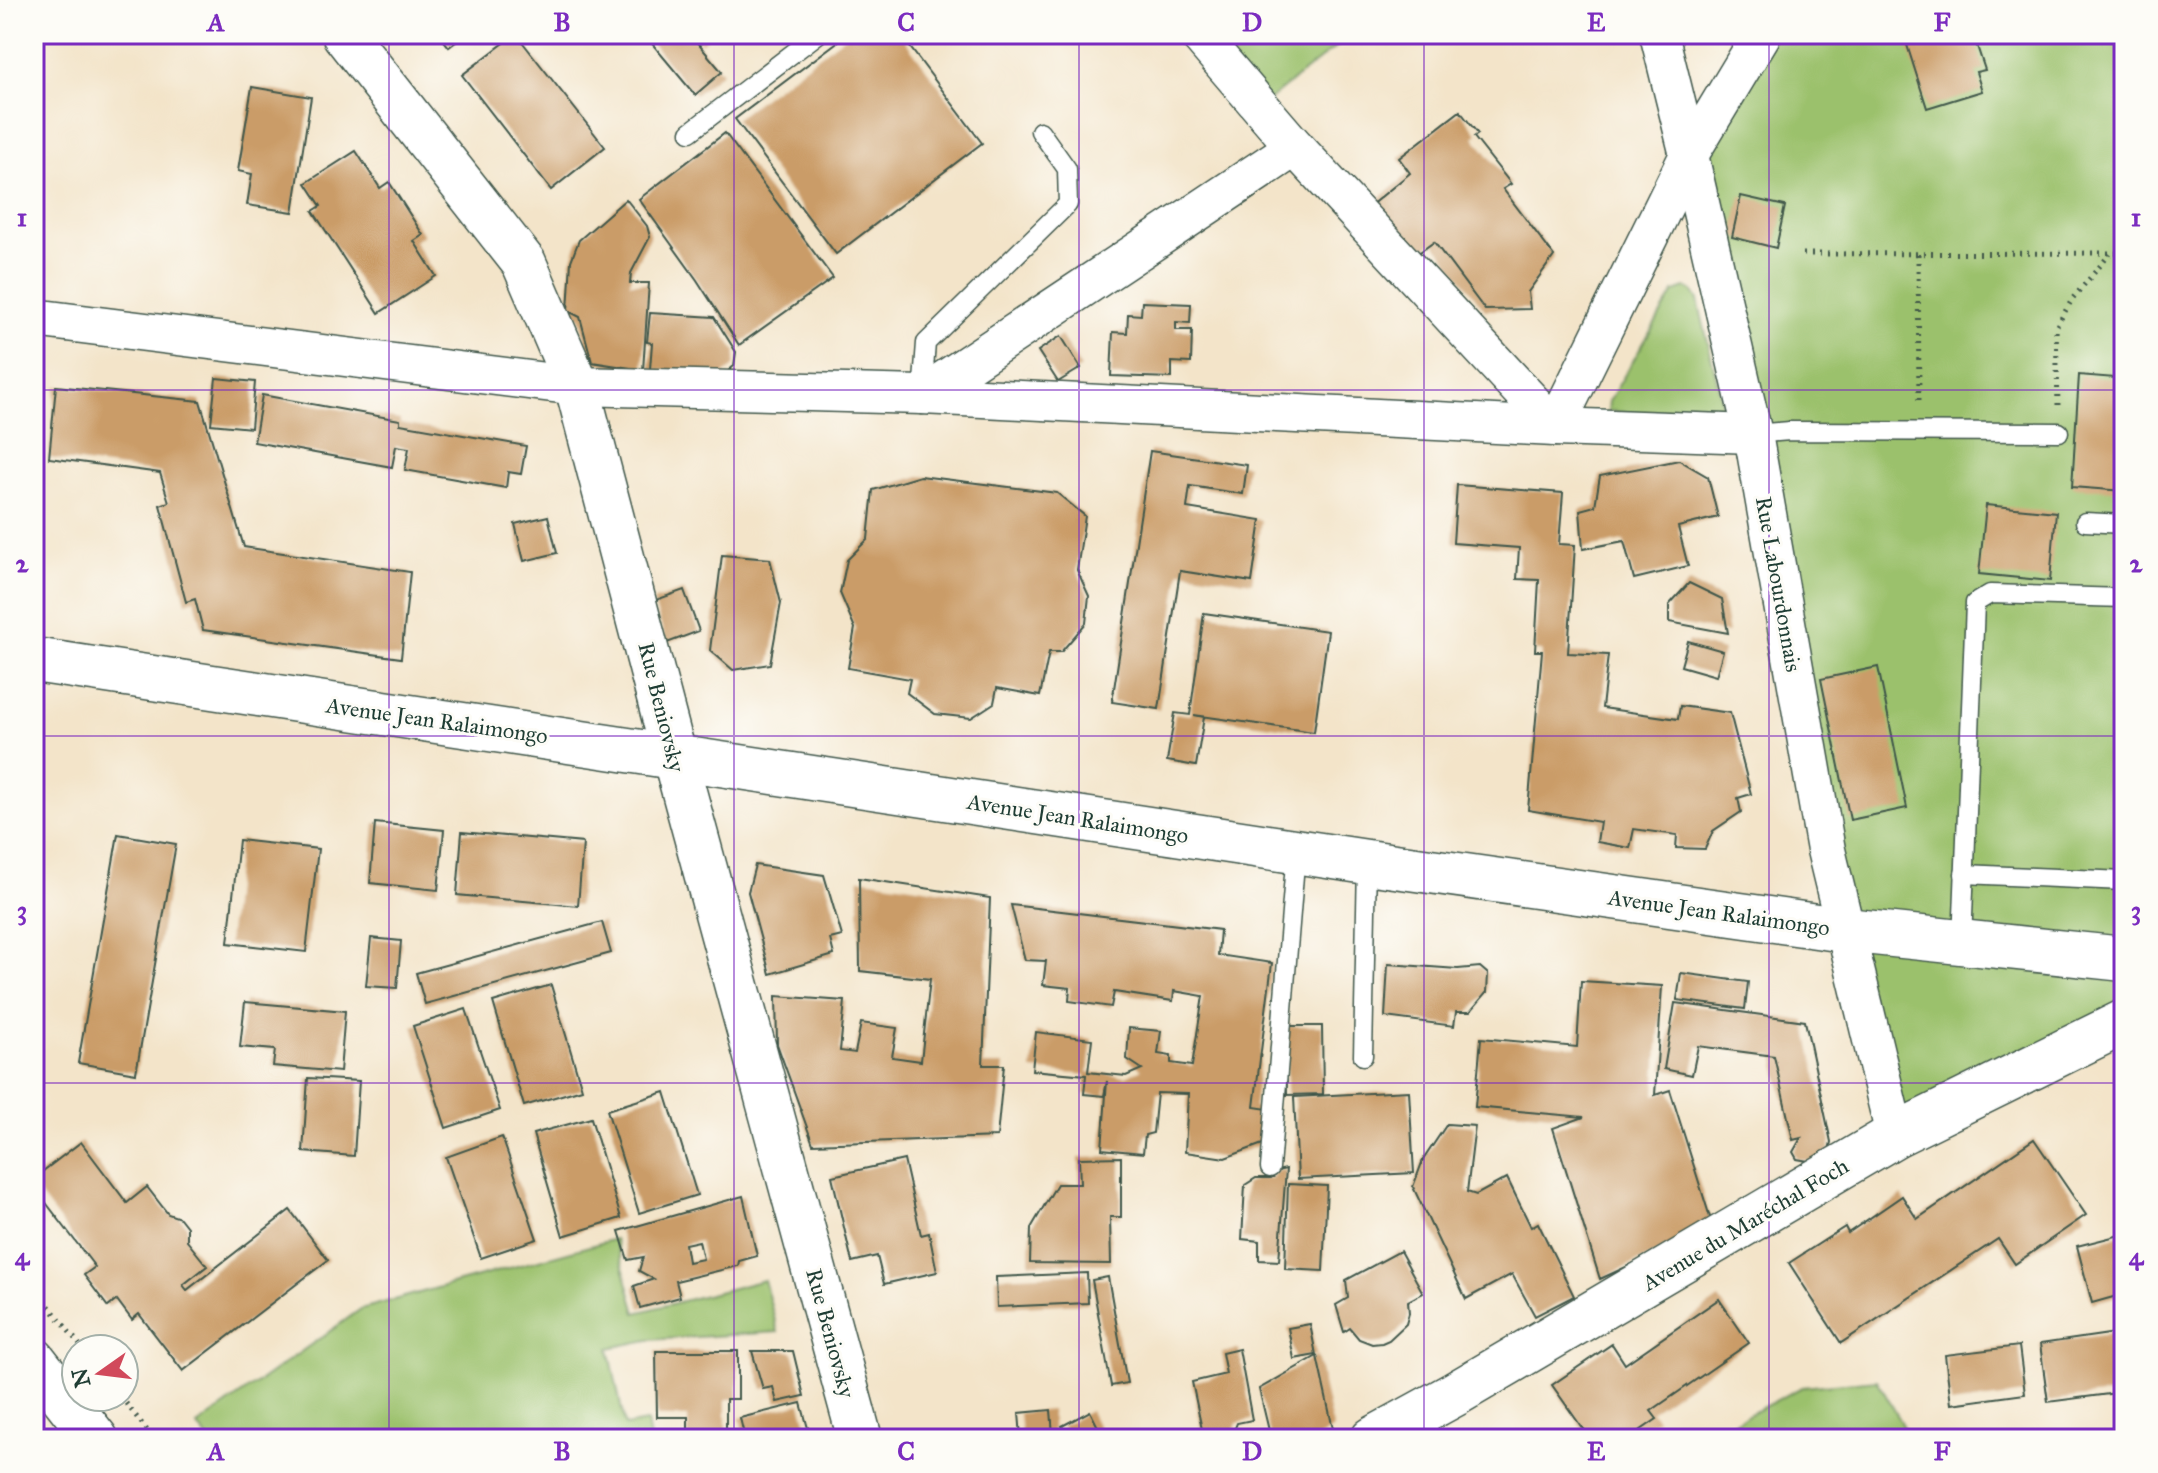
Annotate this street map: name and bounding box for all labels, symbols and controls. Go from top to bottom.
text: A [205,6,225,38]
text: B [553,6,571,38]
text: C [897,6,915,38]
text: D [1242,6,1262,38]
text: E [1587,6,1606,38]
text: F [1934,6,1951,38]
text: 1 [17,201,27,233]
text: 1 [2131,201,2141,233]
street label: Rue Labourdonnais [1750,494,1807,674]
text: 2 [16,547,30,579]
text: 2 [2130,547,2144,579]
street label: Rue Beniovsky [632,639,691,775]
street label: Avenue Jean Ralaimongo [323,691,549,749]
street label: Avenue Jean Ralaimongo [964,788,1190,849]
street label: Avenue Jean Ralaimongo [1605,883,1831,941]
text: 3 [17,894,27,926]
text: 3 [2131,894,2141,926]
street label: Avenue du Maréchal Foch [1636,1152,1853,1297]
text: 4 [15,1240,31,1272]
text: 4 [2129,1240,2145,1272]
street label: Rue Beniovsky [800,1266,861,1401]
north arrow [60,1333,140,1413]
text: N [66,1365,96,1390]
text: A [205,1435,225,1467]
text: B [553,1435,571,1467]
text: C [897,1435,915,1467]
text: D [1242,1435,1262,1467]
text: E [1587,1435,1606,1467]
text: F [1934,1435,1951,1467]

